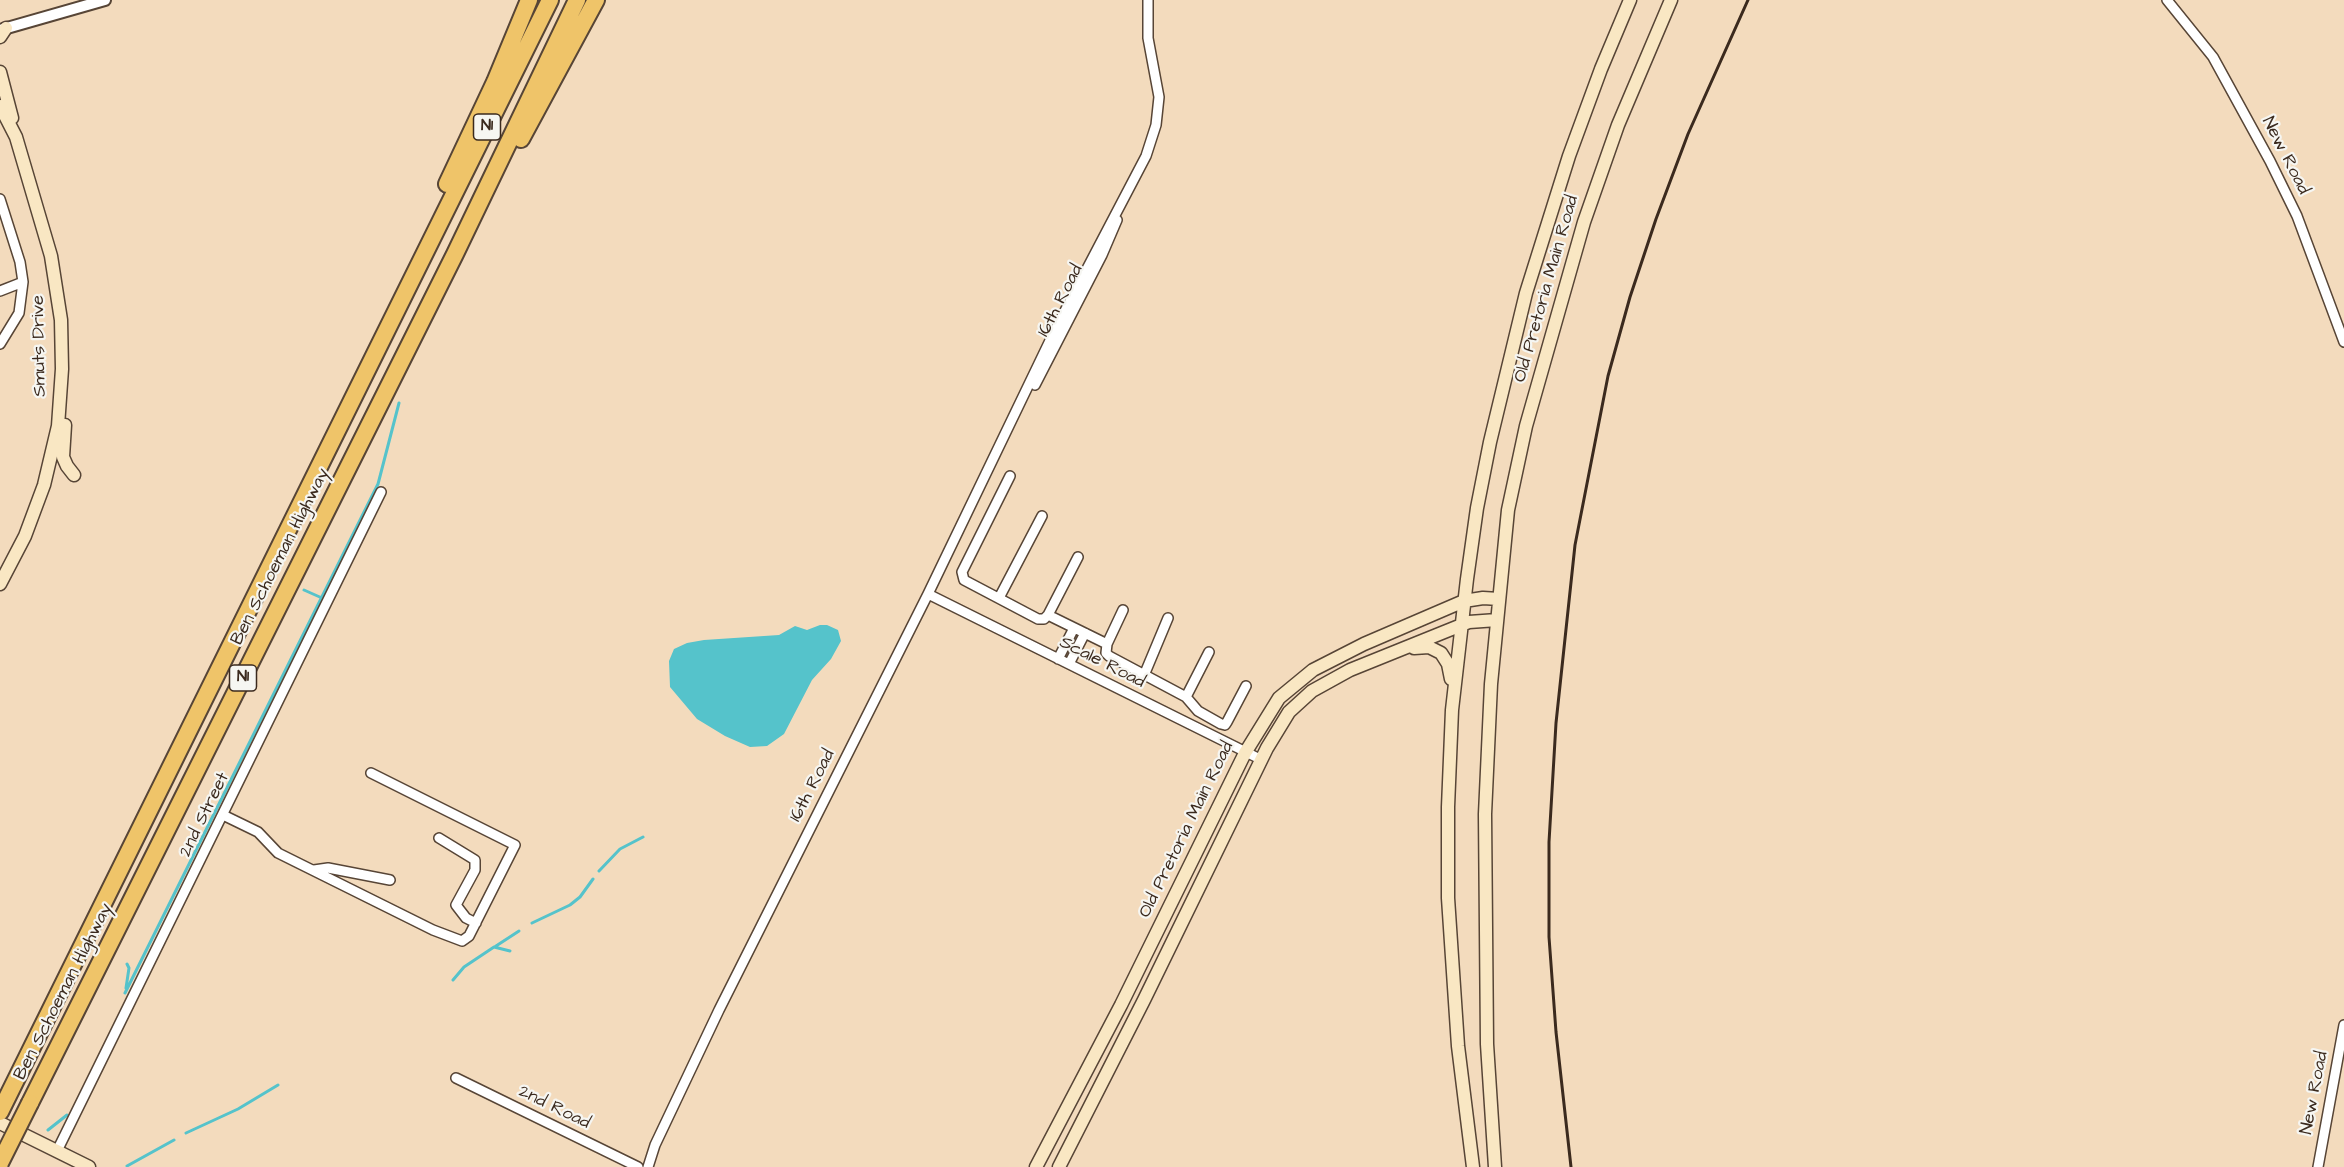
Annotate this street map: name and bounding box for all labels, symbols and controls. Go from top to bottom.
road number: N1 [474,114,500,140]
street label: New Road [2256,114,2314,198]
street label: Old Pretoria Main Road [1510,193,1584,385]
street label: 16th Road [1034,261,1088,341]
street label: Smuts Drive [28,295,52,397]
street label: Ben Schoeman Highway [227,465,335,649]
street label: Scale Road [1056,632,1148,694]
road number: N1 [230,665,256,691]
street label: Old Pretoria Main Road [1135,738,1239,922]
street label: 16th Road [786,746,840,826]
street label: 2nd Street [175,769,235,861]
street label: Ben Schoeman Highway [10,900,118,1084]
street label: New Road [2296,1050,2334,1136]
street label: 2nd Road [515,1081,593,1135]

